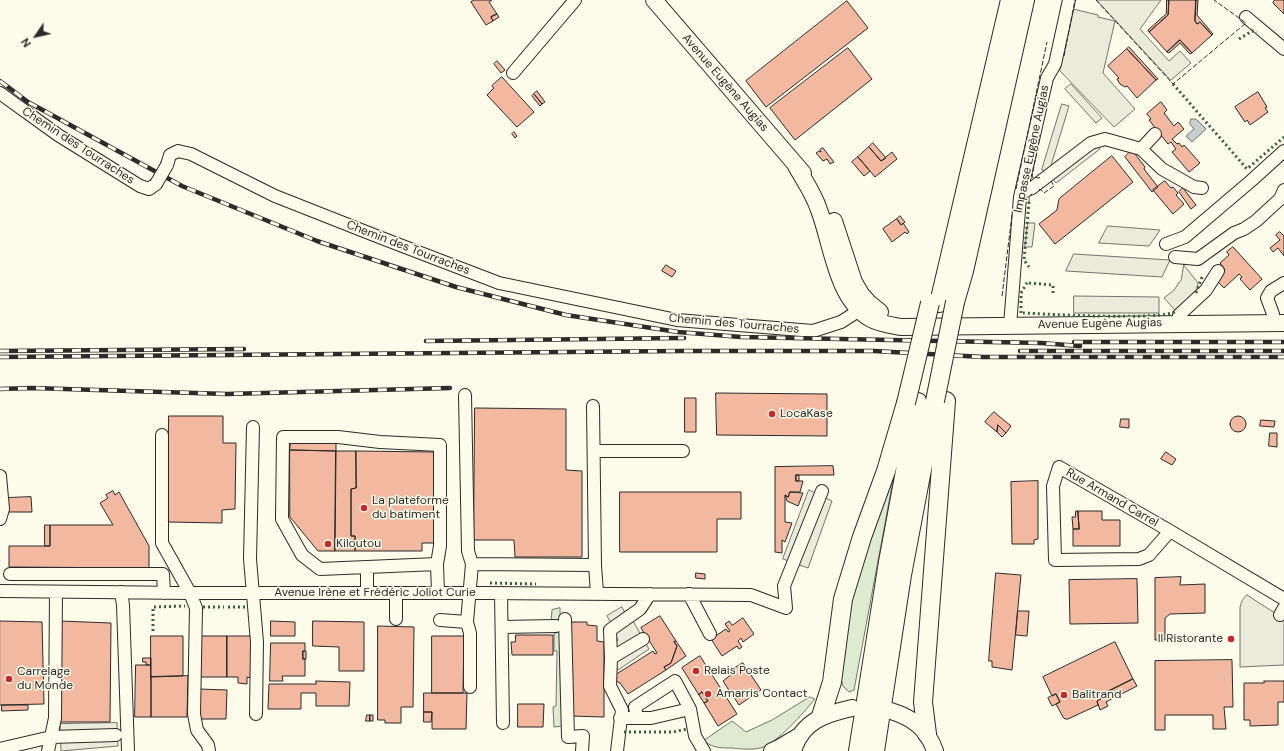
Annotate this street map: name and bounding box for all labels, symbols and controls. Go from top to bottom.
north arrow [16,16,56,56]
street label: Avenue Eugène Augias [679,31,771,135]
text: N [18,35,34,50]
street label: Impasse Eugène Augias [1011,84,1053,214]
street label: Chemin des Tourraches [19,104,137,188]
street label: Chemin des Tourraches [344,218,472,278]
street label: Chemin des Tourraches [668,311,800,337]
street label: Avenue Eugène Augias [1038,316,1162,332]
place label: LocaKase [780,407,833,421]
marker: LocaKase [767,409,777,419]
street label: Rue Armand Carrel [1063,466,1161,530]
place label: La plateforme du batiment [372,494,449,522]
marker: La plateforme du batiment [359,503,369,513]
place label: Kiloutou [336,537,381,551]
marker: Kiloutou [323,539,333,549]
street label: Avenue Irène et Frédéric Joliot Curie [274,586,476,600]
place label: Il Ristorante [1158,632,1223,646]
marker: Il Ristorante [1226,634,1236,644]
place label: Relais Poste [704,664,770,678]
place label: Carrelage du Monde [17,665,73,693]
marker: Relais Poste [691,666,701,676]
marker: Carrelage du Monde [4,674,14,684]
place label: Amarris Contact [716,687,807,701]
place label: Balitrand [1072,688,1121,702]
marker: Amarris Contact [703,689,713,699]
marker: Balitrand [1059,690,1069,700]

